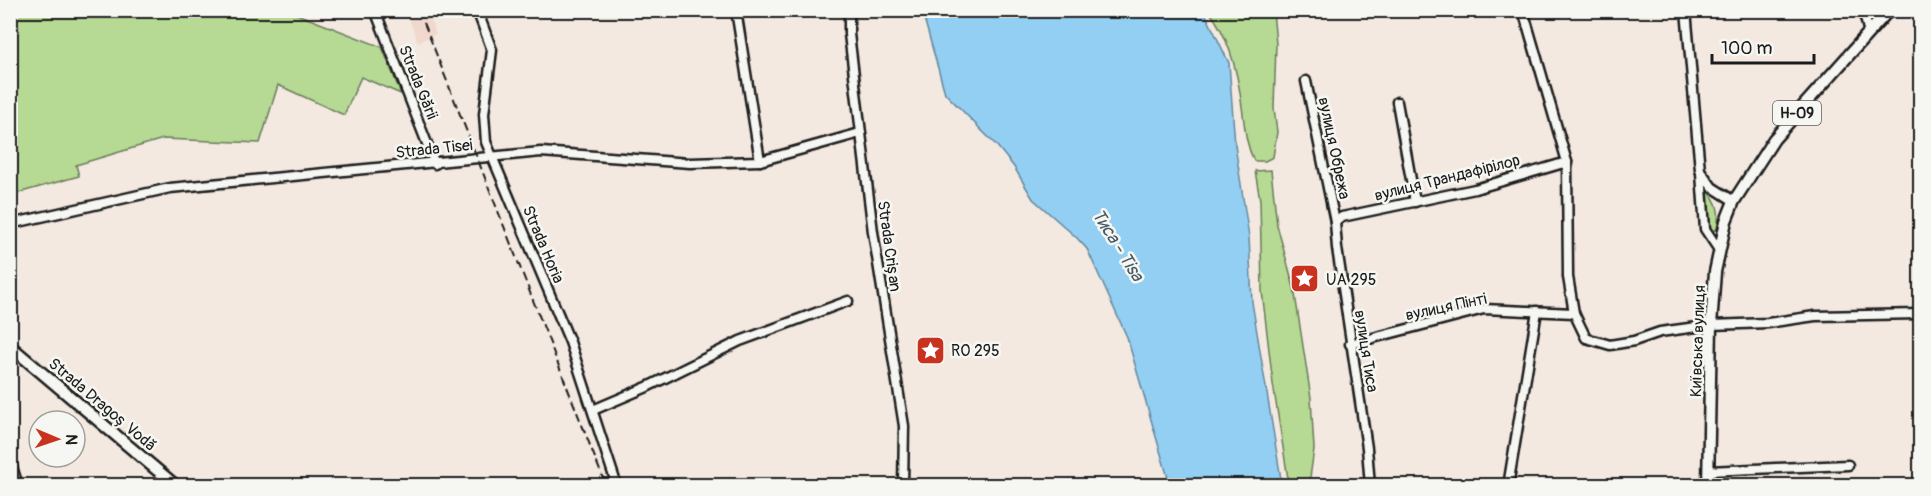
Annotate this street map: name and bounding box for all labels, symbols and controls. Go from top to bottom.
scale bar [1712,27,1814,65]
text: 100 m [1721,37,1773,60]
street label: Strada Gării [394,42,442,122]
street label: вулиця Обрежа [1313,95,1355,201]
road number: Н-09 [1773,101,1821,125]
street label: Strada Tisei [395,135,474,163]
street label: вулиця Трандафірілор [1372,150,1522,206]
street label: Strada Crișan [873,199,905,293]
street label: Strada Horia [518,203,568,286]
water label: Тиса - Tisa [1086,205,1150,287]
place icon: UA 295 [1289,263,1321,295]
place label: UA 295 [1326,270,1376,290]
street label: Київська вулиця [1686,285,1710,397]
street label: вулиця Пінті [1404,289,1489,325]
street label: вулиця Тиса [1350,309,1382,394]
place icon: RO 295 [914,334,946,366]
place label: RO 295 [951,341,1000,361]
street label: Strada Dragoș Vodă [44,354,160,456]
north arrow [27,409,87,469]
text: N [61,434,81,445]

